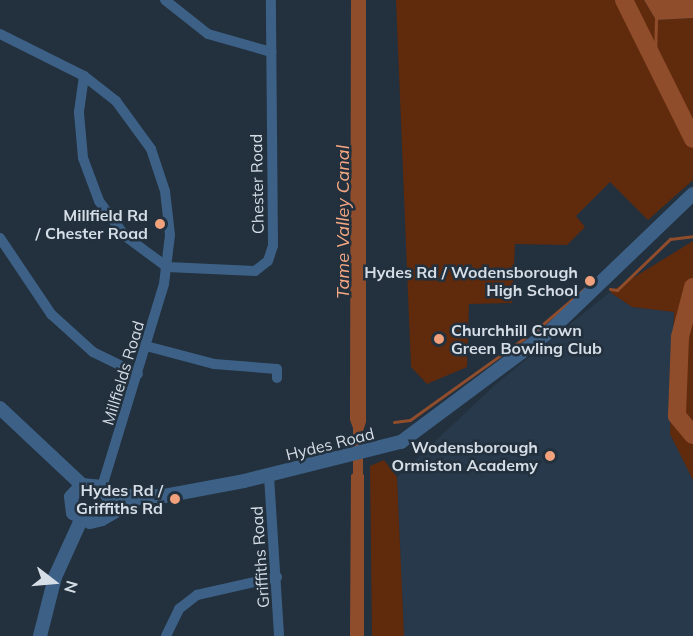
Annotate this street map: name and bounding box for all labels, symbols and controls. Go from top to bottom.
street label: Chester Road [247,134,267,234]
water label: Tame Valley Canal [332,145,354,299]
place label: Millfield Rd / Chester Road [35,205,148,243]
marker: Millfield Rd / Chester Road [153,217,167,231]
place label: Hydes Rd / Wodensborough High School [364,262,578,300]
marker: Hydes Rd / Wodensborough High School [583,274,597,288]
street label: Millfields Road [98,319,148,427]
place label: Churchhill Crown Green Bowling Club [451,320,602,358]
marker: Churchhill Crown Green Bowling Club [432,332,446,346]
street label: Hydes Road [284,424,376,464]
place label: Wodensborough Ormiston Academy [392,437,538,475]
marker: Wodensborough Ormiston Academy [543,449,557,463]
place label: Hydes Rd / Griffiths Rd [76,480,163,518]
marker: Hydes Rd / Griffiths Rd [168,492,182,506]
street label: Griffiths Road [247,505,273,609]
north arrow [24,552,84,612]
text: N [60,578,83,596]

